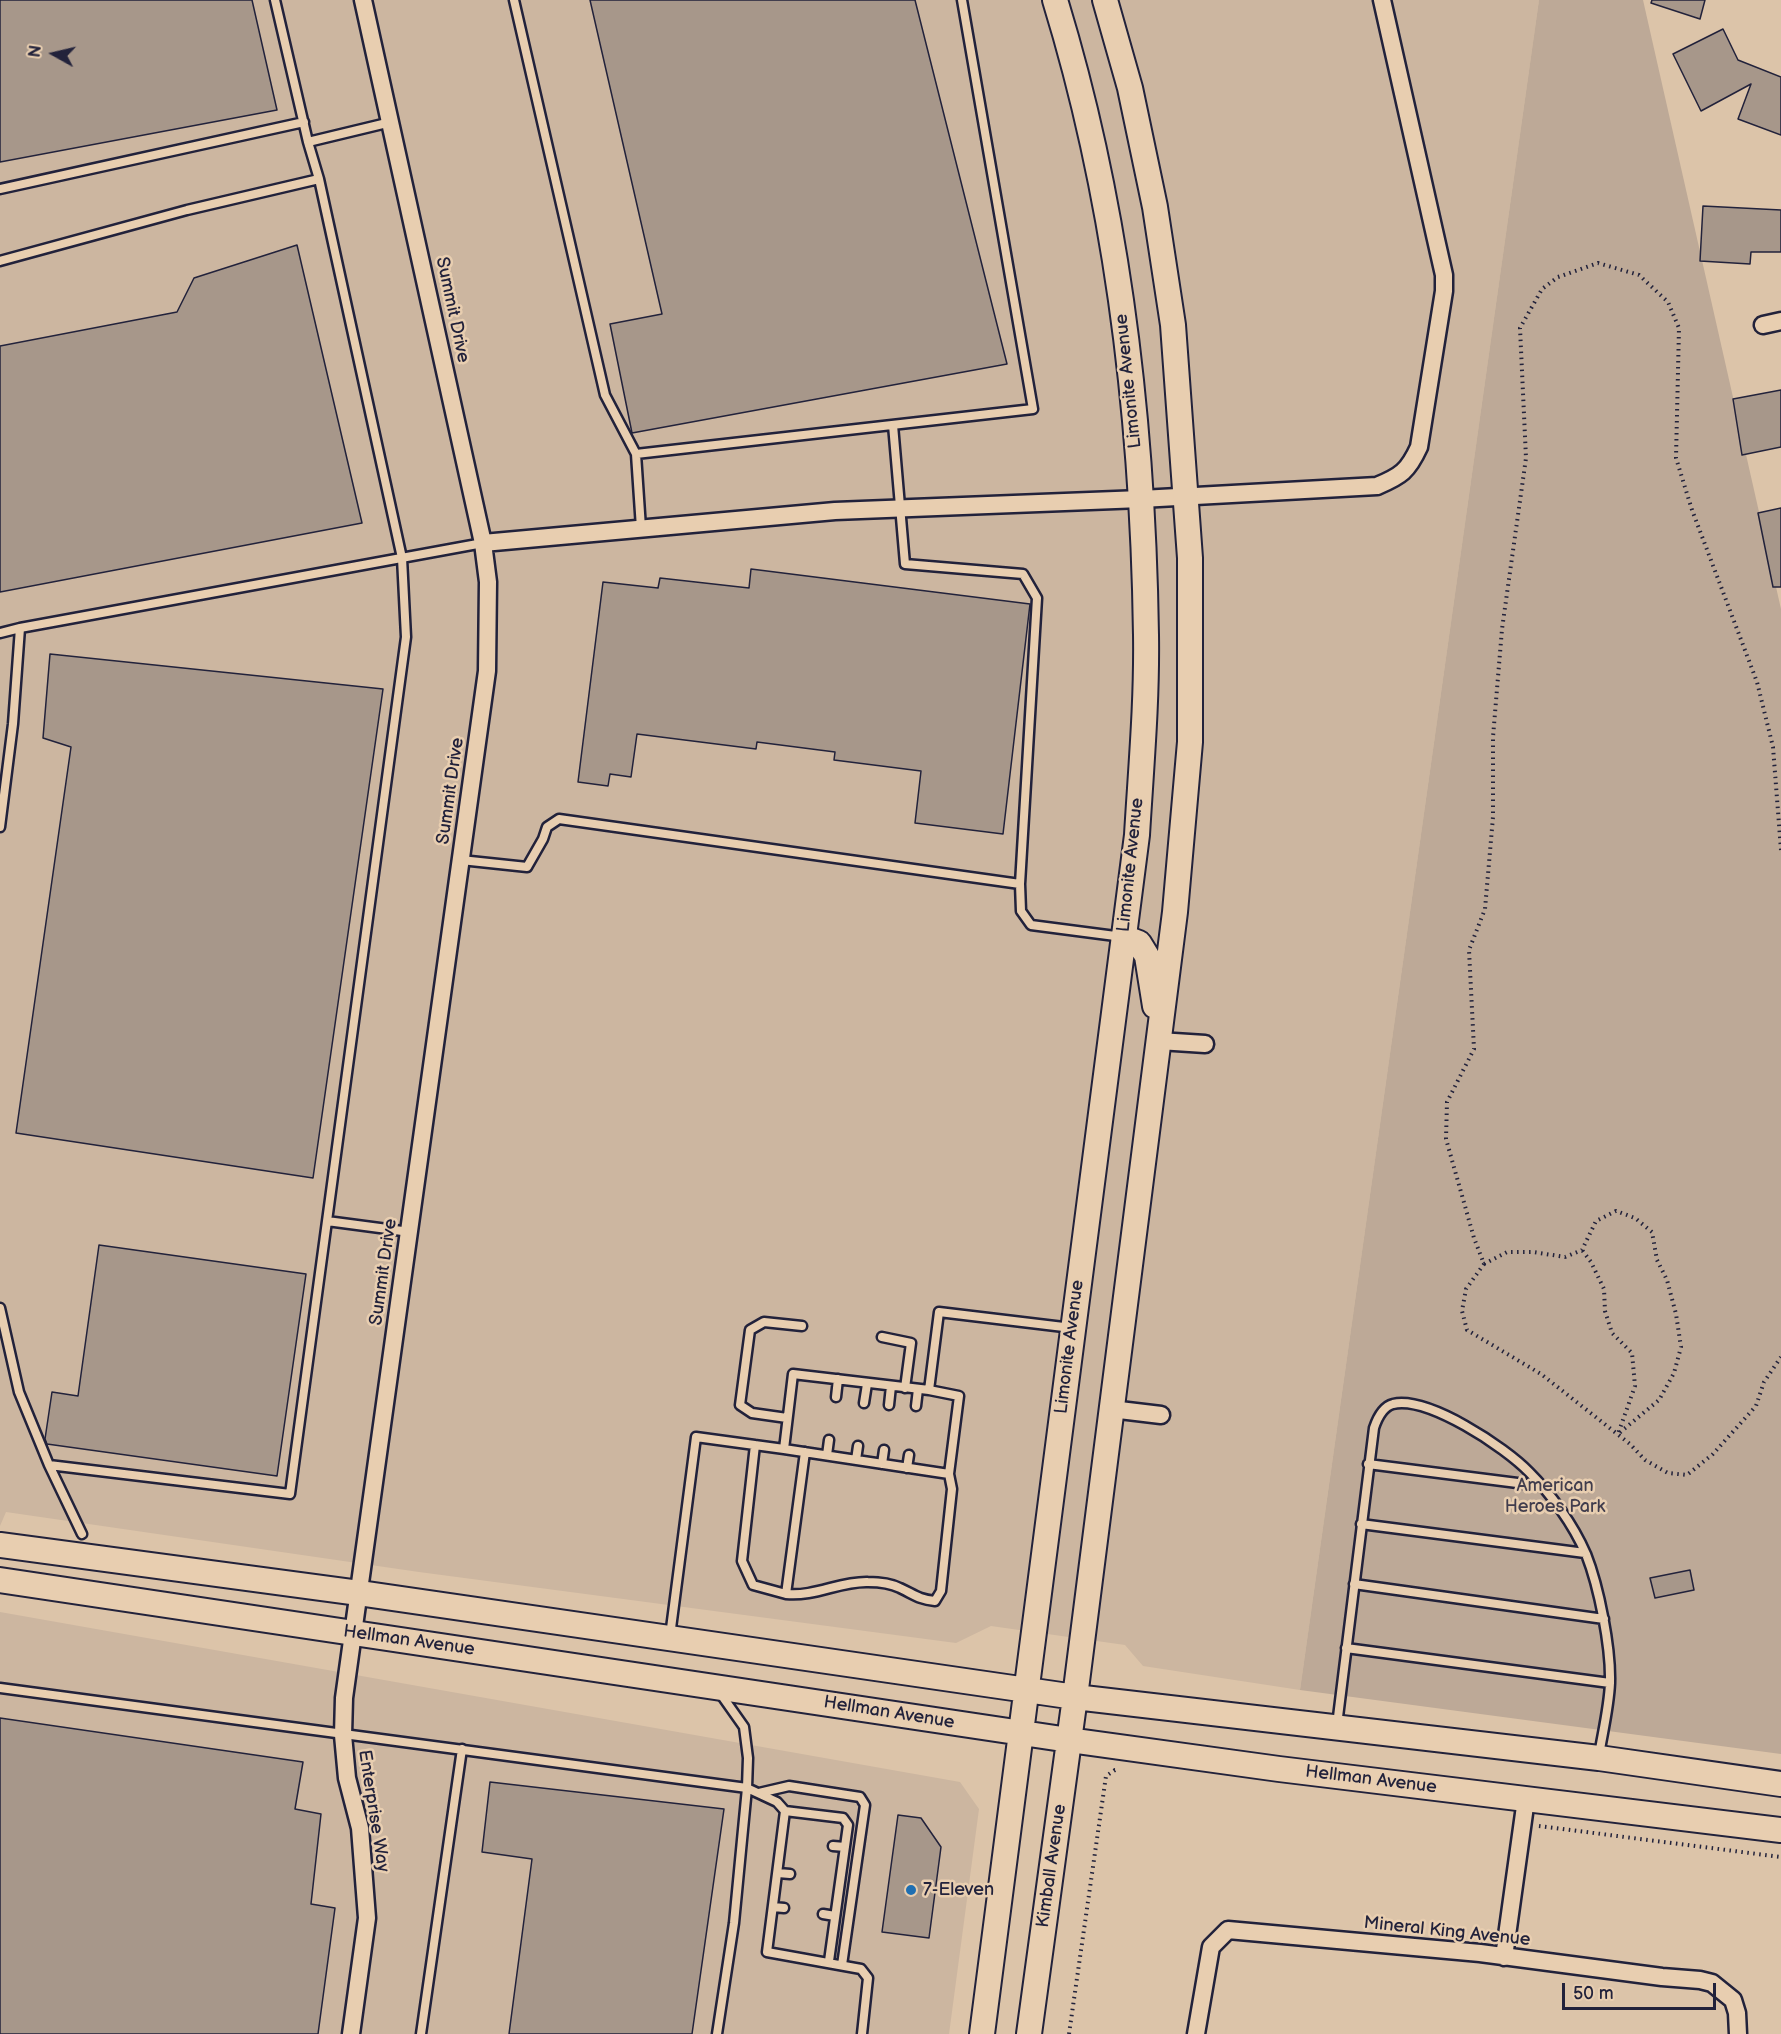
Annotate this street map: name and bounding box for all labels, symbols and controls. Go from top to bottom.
north arrow [24,24,84,84]
text: N [25,44,46,59]
street label: Summit Drive [430,255,474,365]
street label: Limonite Avenue [1111,313,1147,449]
street label: Summit Drive [433,736,469,846]
street label: Limonite Avenue [1113,797,1149,933]
street label: Summit Drive [366,1217,402,1327]
street label: Limonite Avenue [1051,1279,1089,1415]
park label: American Heroes Park [1505,1475,1605,1518]
street label: Hellman Avenue [342,1621,476,1661]
street label: Hellman Avenue [822,1692,956,1734]
street label: Enterprise Way [353,1748,393,1874]
street label: Hellman Avenue [1304,1761,1438,1799]
street label: Kimball Avenue [1033,1803,1071,1929]
place label: 7-Eleven [923,1879,994,1901]
marker: 7-Eleven [904,1883,918,1897]
street label: Mineral King Avenue [1363,1913,1531,1951]
scale bar [1565,1971,1720,2009]
text: 50 m [1573,1983,1614,2004]

